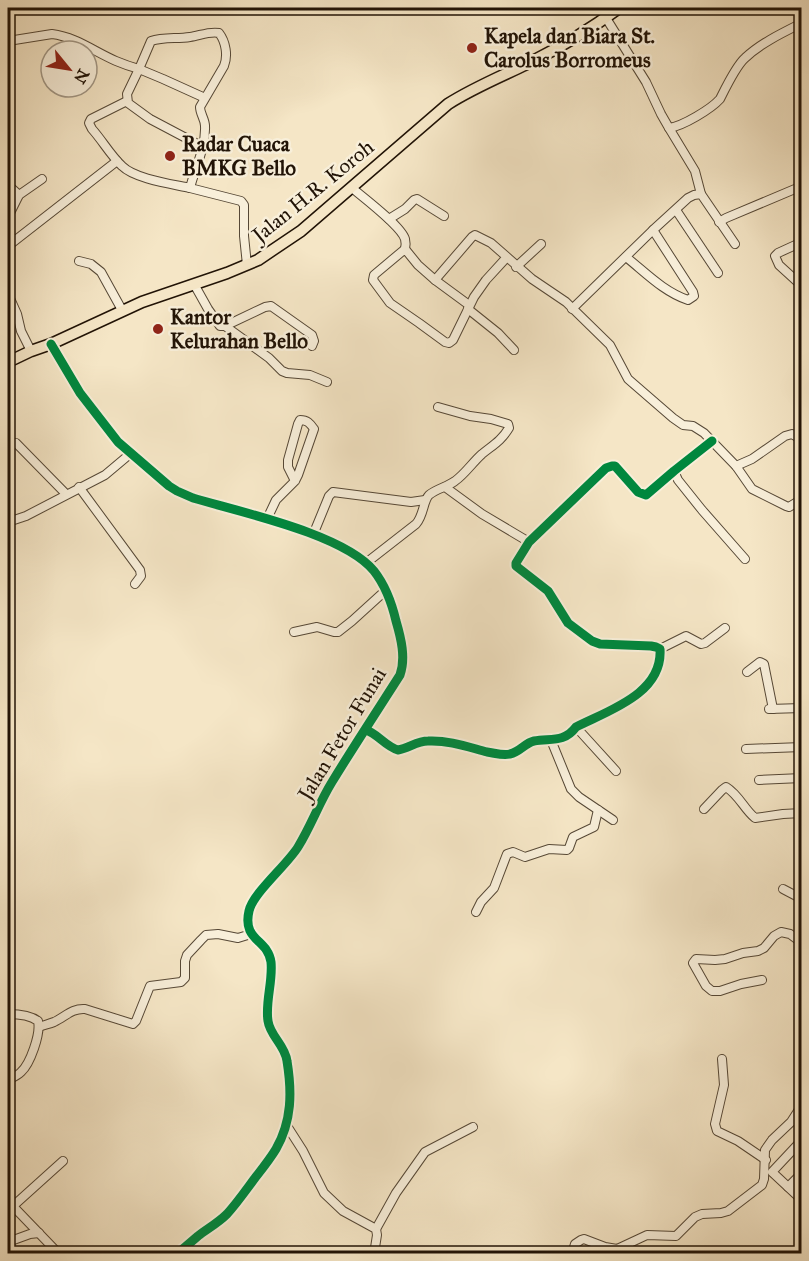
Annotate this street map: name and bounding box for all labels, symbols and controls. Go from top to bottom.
place label: Kapela dan Biara St. Carolus Borromeus [484,23,655,73]
north arrow [39,39,99,99]
marker: Kapela dan Biara St. Carolus Borromeus [465,41,479,55]
text: N [70,66,93,87]
place label: Radar Cuaca BMKG Bello [182,131,296,181]
street label: Jalan H.R. Koroh [245,134,379,249]
marker: Radar Cuaca BMKG Bello [163,149,177,163]
place label: Kantor Kelurahan Bello [170,304,308,354]
marker: Kantor Kelurahan Bello [151,322,165,336]
street label: Jalan Fetor Funai [291,663,392,807]

